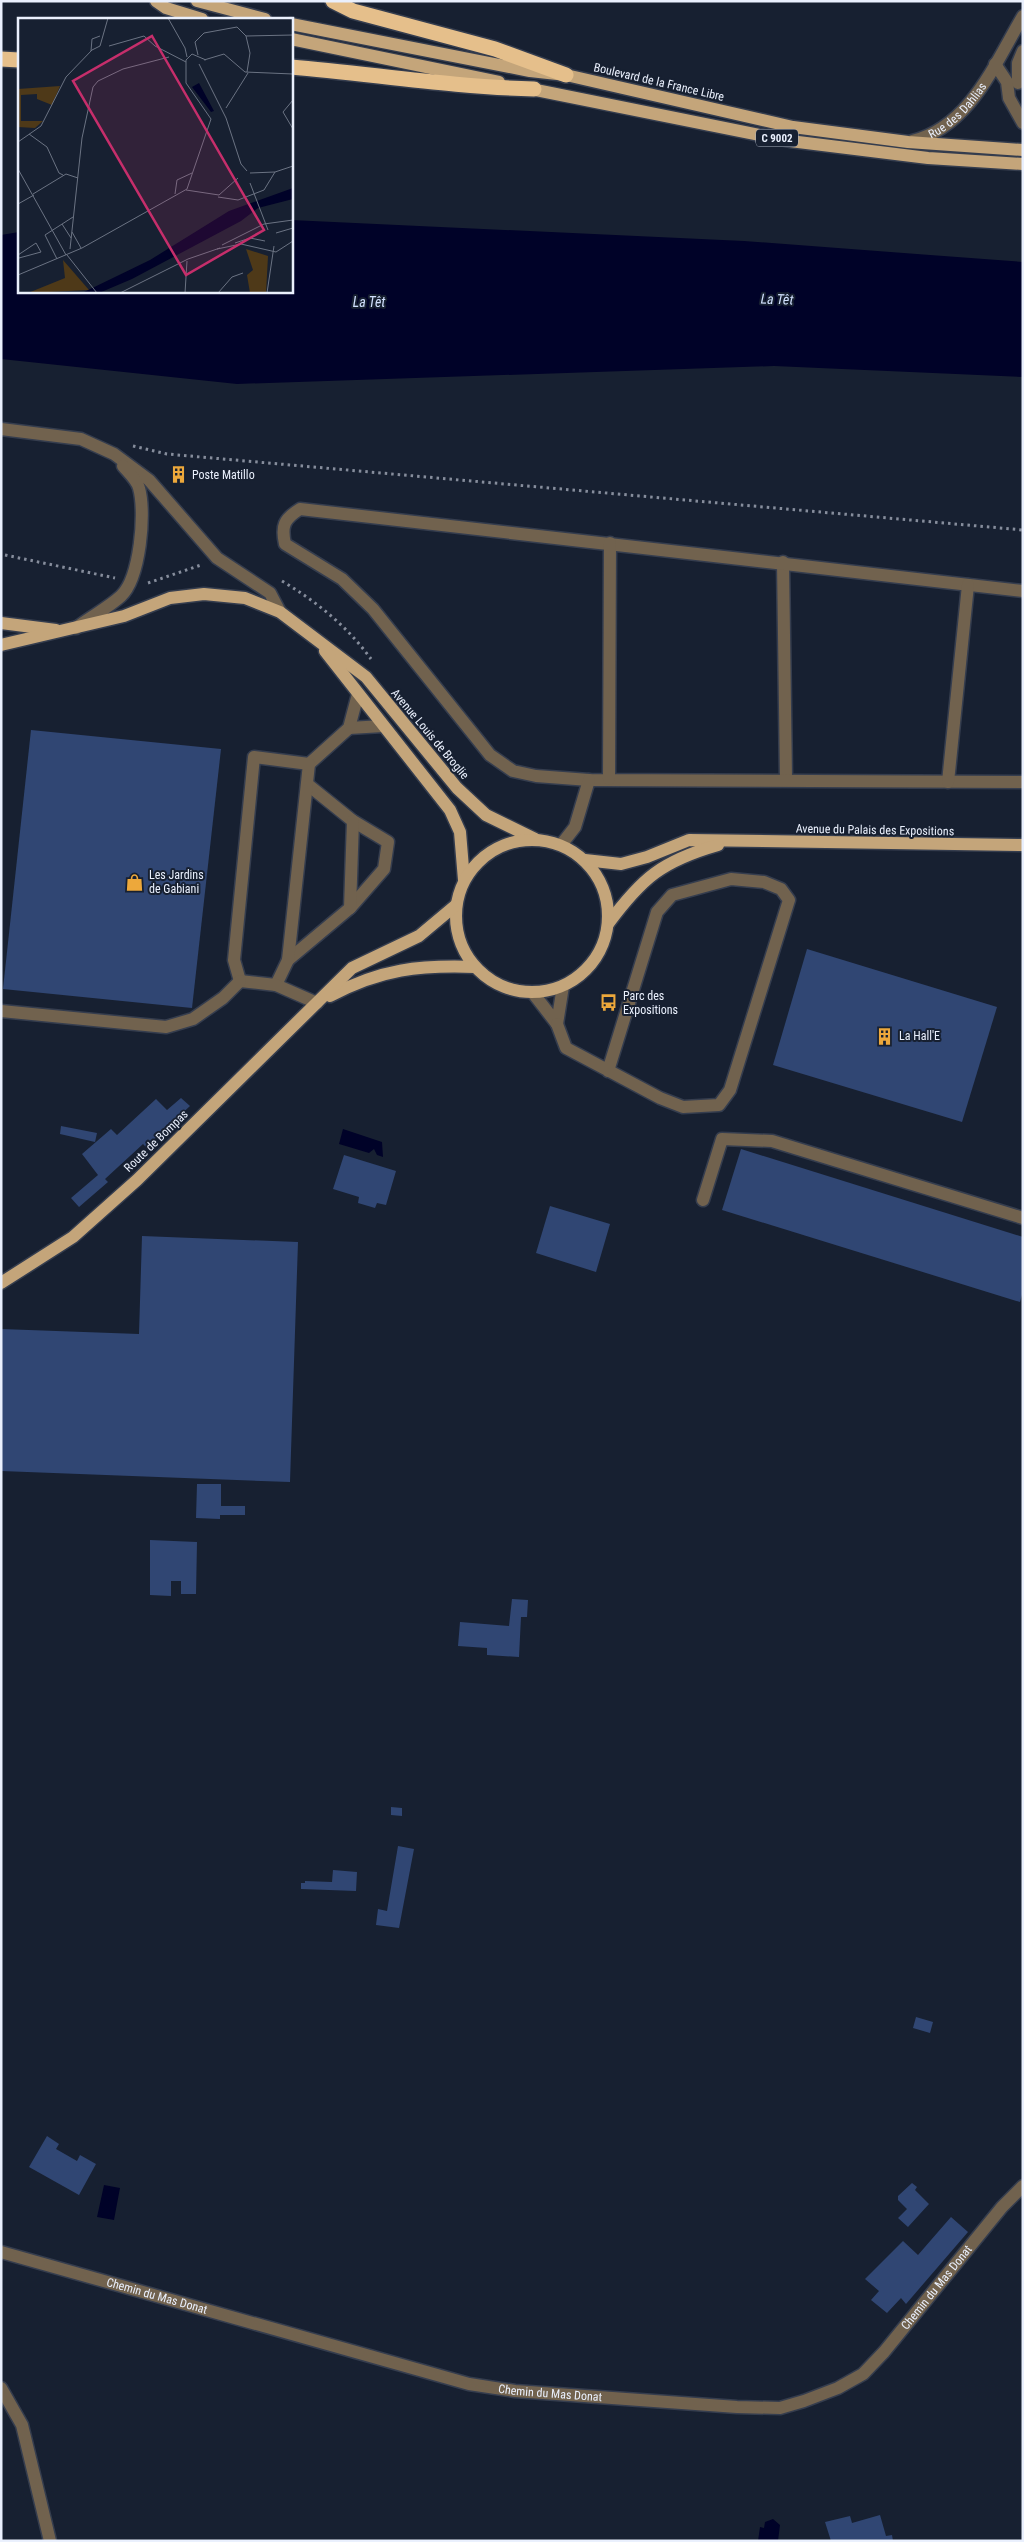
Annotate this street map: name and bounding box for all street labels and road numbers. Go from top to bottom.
street label: Boulevard de la France Libre [592,60,726,104]
street label: Rue des Dahlias [926,80,989,141]
road number: C 9002 [756,130,798,146]
street label: Avenue Louis de Broglie [388,686,472,782]
street label: Avenue du Palais des Expositions [796,822,954,838]
street label: Route de Bompas [121,1107,191,1175]
street label: Chemin du Mas Donat [898,2242,975,2332]
street label: Chemin du Mas Donat [105,2275,209,2317]
street label: Chemin du Mas Donat [497,2382,603,2404]

